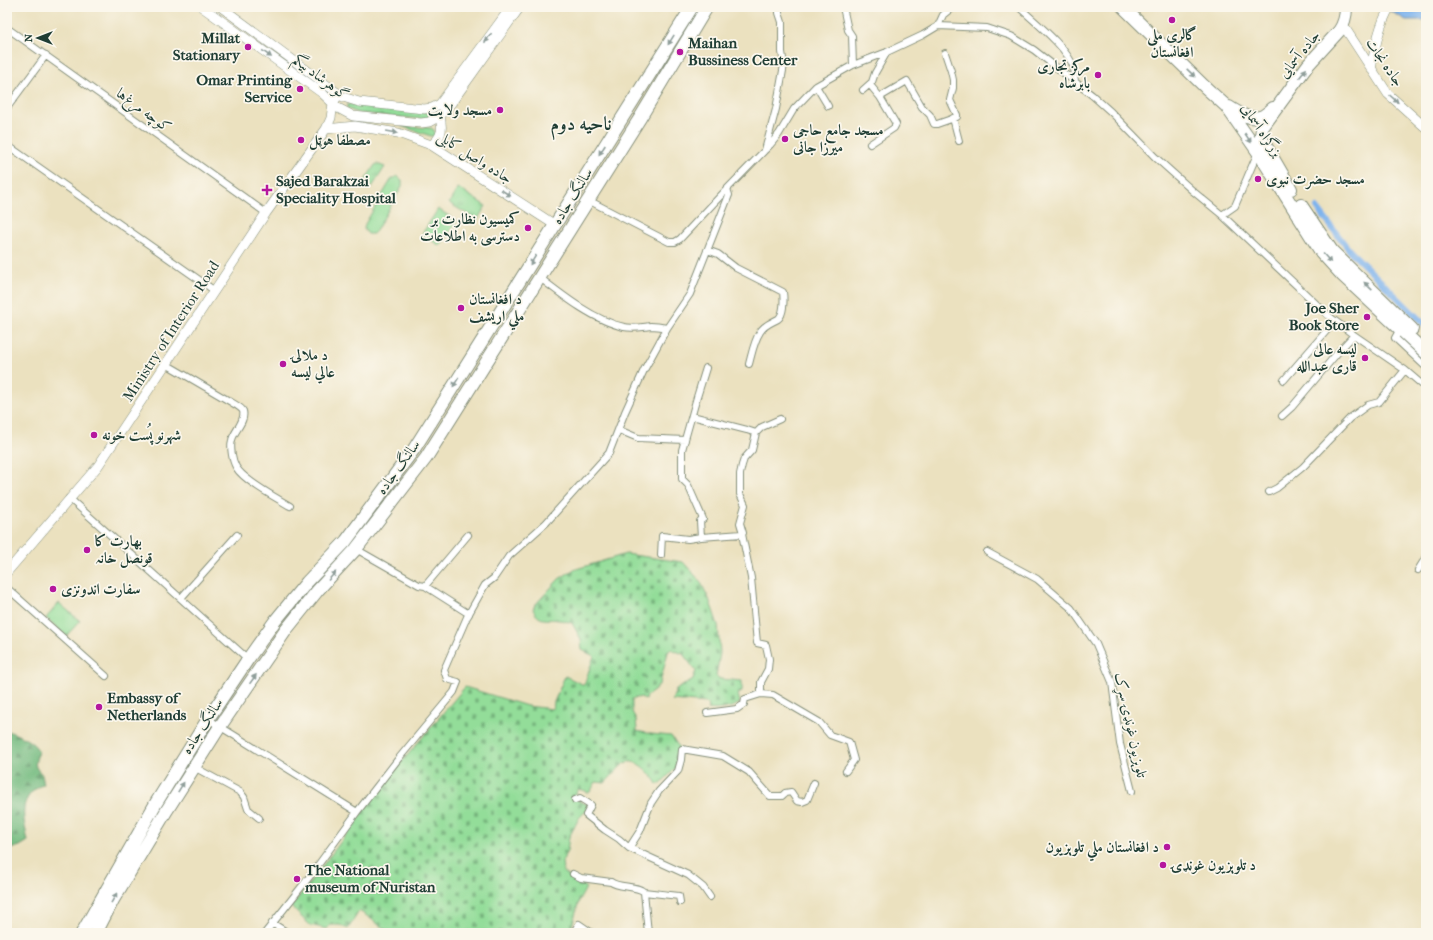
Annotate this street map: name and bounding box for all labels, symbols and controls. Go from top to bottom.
marker: گالری ملی افغانستان [1167,15,1177,25]
north arrow [18,18,58,58]
place label: گالری ملی افغانستان [1146,25,1197,61]
street label: جاده آسمایی [1274,26,1324,82]
place label: Millat Stationary [173,29,241,64]
text: N [22,33,35,42]
one-way arrow [484,33,492,44]
place label: Maihan Bussiness Center [687,34,798,69]
street label: جاده نجات [1362,34,1408,90]
one-way arrow [667,35,675,45]
marker: Millat Stationary [243,42,253,52]
marker: Maihan Bussiness Center [675,47,685,57]
street label: گوهرشاد بیگم [286,49,353,108]
one-way arrow [262,50,273,58]
place label: مرکز تجاری بابرشاه [1037,57,1090,92]
one-way arrow [1298,67,1307,78]
one-way arrow [1186,68,1196,78]
marker: مرکز تجاری بابرشاه [1093,70,1103,80]
place label: Omar Printing Service [196,71,293,106]
street label: کوچه مرغ‌ها [111,84,175,139]
marker: Omar Printing Service [295,84,305,94]
one-way arrow [1389,95,1400,104]
street label: بزرگراه آسمایی [1237,99,1288,161]
place label: مسجد ولایت [428,101,492,120]
marker: مسجد ولایت [495,105,505,115]
district label: ناحیه دوم [550,113,612,141]
place label: مسجد جامع حاجی میرزا جانی [792,121,884,156]
street label: جاده واصل کابلی [433,127,516,189]
one-way arrow [386,130,398,136]
place label: مصطفا هوټل [309,131,371,151]
one-way arrow [1244,132,1252,143]
marker: مسجد جامع حاجی میرزا جانی [780,134,790,144]
marker: مصطفا هوټل [296,135,306,145]
one-way arrow [598,145,606,155]
street label: سالنگ جاده [547,164,596,228]
place label: مسجد حضرت نبوی [1266,170,1365,190]
place label: Sajed Barakzai Speciality Hospital [276,172,397,207]
marker: مسجد حضرت نبوی [1253,174,1263,184]
marker: Sajed Barakzai Speciality Hospital [261,184,273,196]
one-way arrow [501,189,511,197]
place label: کمیسیون نظارت بر دسترسی به اطلاعات [420,210,520,247]
marker: کمیسیون نظارت بر دسترسی به اطلاعات [523,223,533,233]
one-way arrow [1322,253,1331,264]
one-way arrow [529,254,536,266]
street label: Ministry of Interior Road [119,257,224,405]
one-way arrow [1363,281,1373,291]
place label: د افغانستان ملي اریشف [469,290,524,331]
place label: Joe Sher Book Store [1289,299,1360,334]
marker: د افغانستان ملي اریشف [456,303,466,313]
marker: Joe Sher Book Store [1362,312,1372,322]
place label: لیسه عالی قاری عبدالله [1296,340,1357,375]
place label: د ملالۍ عالي لیسه [290,346,335,384]
marker: لیسه عالی قاری عبدالله [1360,353,1370,363]
marker: د ملالۍ عالي لیسه [278,359,288,369]
one-way arrow [452,377,460,387]
place label: شهرنو پُست خونه [102,422,181,445]
marker: شهرنو پُست خونه [89,430,99,440]
street label: سالنگ جاده [371,436,424,498]
place label: بھارت کا قونصل خانہ [95,532,153,569]
marker: بھارت کا قونصل خانہ [82,545,92,555]
one-way arrow [327,570,336,581]
place label: سفارت اندونزی [61,580,140,598]
marker: سفارت اندونزی [48,584,58,594]
street label: تلوېزيون غونډۍ سړک [1108,671,1151,780]
one-way arrow [249,673,257,684]
place label: Embassy of Netherlands [107,689,187,724]
street label: سالنگ جاده [176,694,227,757]
marker: Embassy of Netherlands [94,702,104,712]
one-way arrow [177,782,185,792]
place label: د افغانستان ملي تلوېزیون [1045,838,1159,862]
marker: د افغانستان ملي تلوېزیون [1162,842,1172,852]
place label: د تلوېزیون غونډۍ [1170,856,1256,875]
marker: د تلوېزیون غونډۍ [1158,860,1168,870]
place label: The National museum of Nuristan [304,861,436,896]
marker: The National museum of Nuristan [292,874,302,884]
one-way arrow [110,893,117,904]

